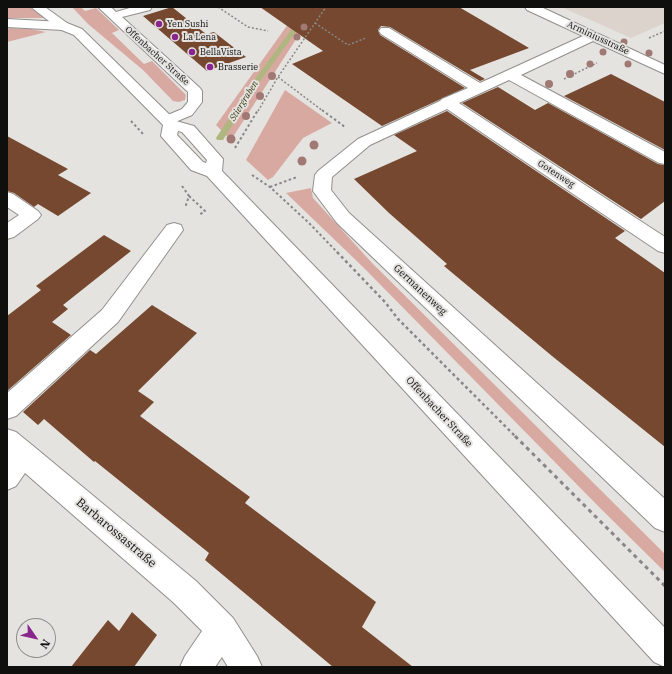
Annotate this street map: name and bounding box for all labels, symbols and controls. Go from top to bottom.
marker: Yen Sushi [154,19,164,29]
place label: Yen Sushi [167,19,208,29]
street label: Arminiusstraße [565,19,631,57]
street label: Offenbacher Straße [123,24,191,88]
marker: La Lena [170,32,180,42]
place label: La Lena [183,32,216,42]
marker: BellaVista [187,47,197,57]
place label: BellaVista [200,47,242,57]
marker: Brasserie [205,62,215,72]
place label: Brasserie [218,62,258,72]
water label: Stiergraben [227,79,261,123]
street label: Gotenweg [535,158,577,190]
street label: Germanenweg [391,262,449,318]
street label: Offenbacher Straße [403,374,475,450]
street label: Barbarossastraße [73,495,159,571]
north arrow [16,618,56,658]
text: N [37,637,53,652]

